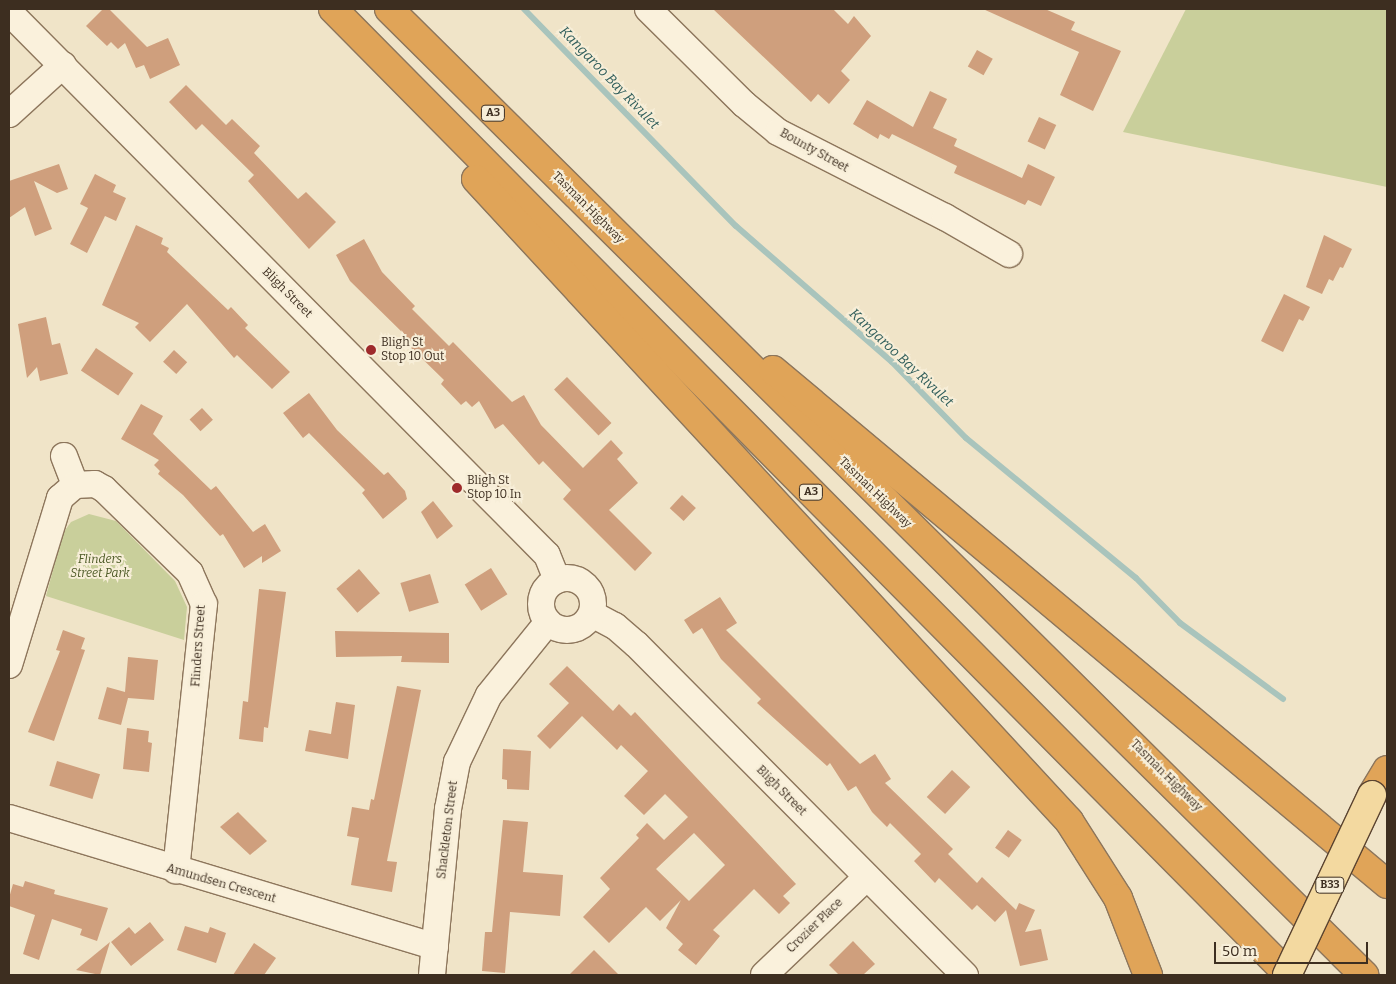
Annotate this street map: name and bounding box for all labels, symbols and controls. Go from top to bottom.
water label: Kangaroo Bay Rivulet [556,23,662,133]
road number: A3 [480,105,506,122]
street label: Bounty Street [777,126,851,176]
street label: Tasman Highway [549,169,627,247]
street label: Bligh Street [259,265,315,321]
water label: Kangaroo Bay Rivulet [845,305,957,411]
place label: Bligh St Stop 10 Out [381,336,444,364]
marker: Bligh St Stop 10 Out [365,344,377,356]
street label: Tasman Highway [836,455,914,531]
place label: Bligh St Stop 10 In [467,474,521,502]
marker: Bligh St Stop 10 In [451,482,463,494]
road number: A3 [798,484,824,501]
park label: Flinders Street Park [70,553,130,581]
street label: Flinders Street [189,605,209,687]
street label: Tasman Highway [1127,737,1205,815]
street label: Bligh Street [753,763,809,819]
street label: Shackleton Street [435,780,461,880]
street label: Amundsen Crescent [165,861,277,907]
road number: B33 [1315,876,1345,894]
street label: Crozier Place [784,896,846,956]
scale bar [1216,932,1370,964]
text: 50 m [1222,942,1257,960]

